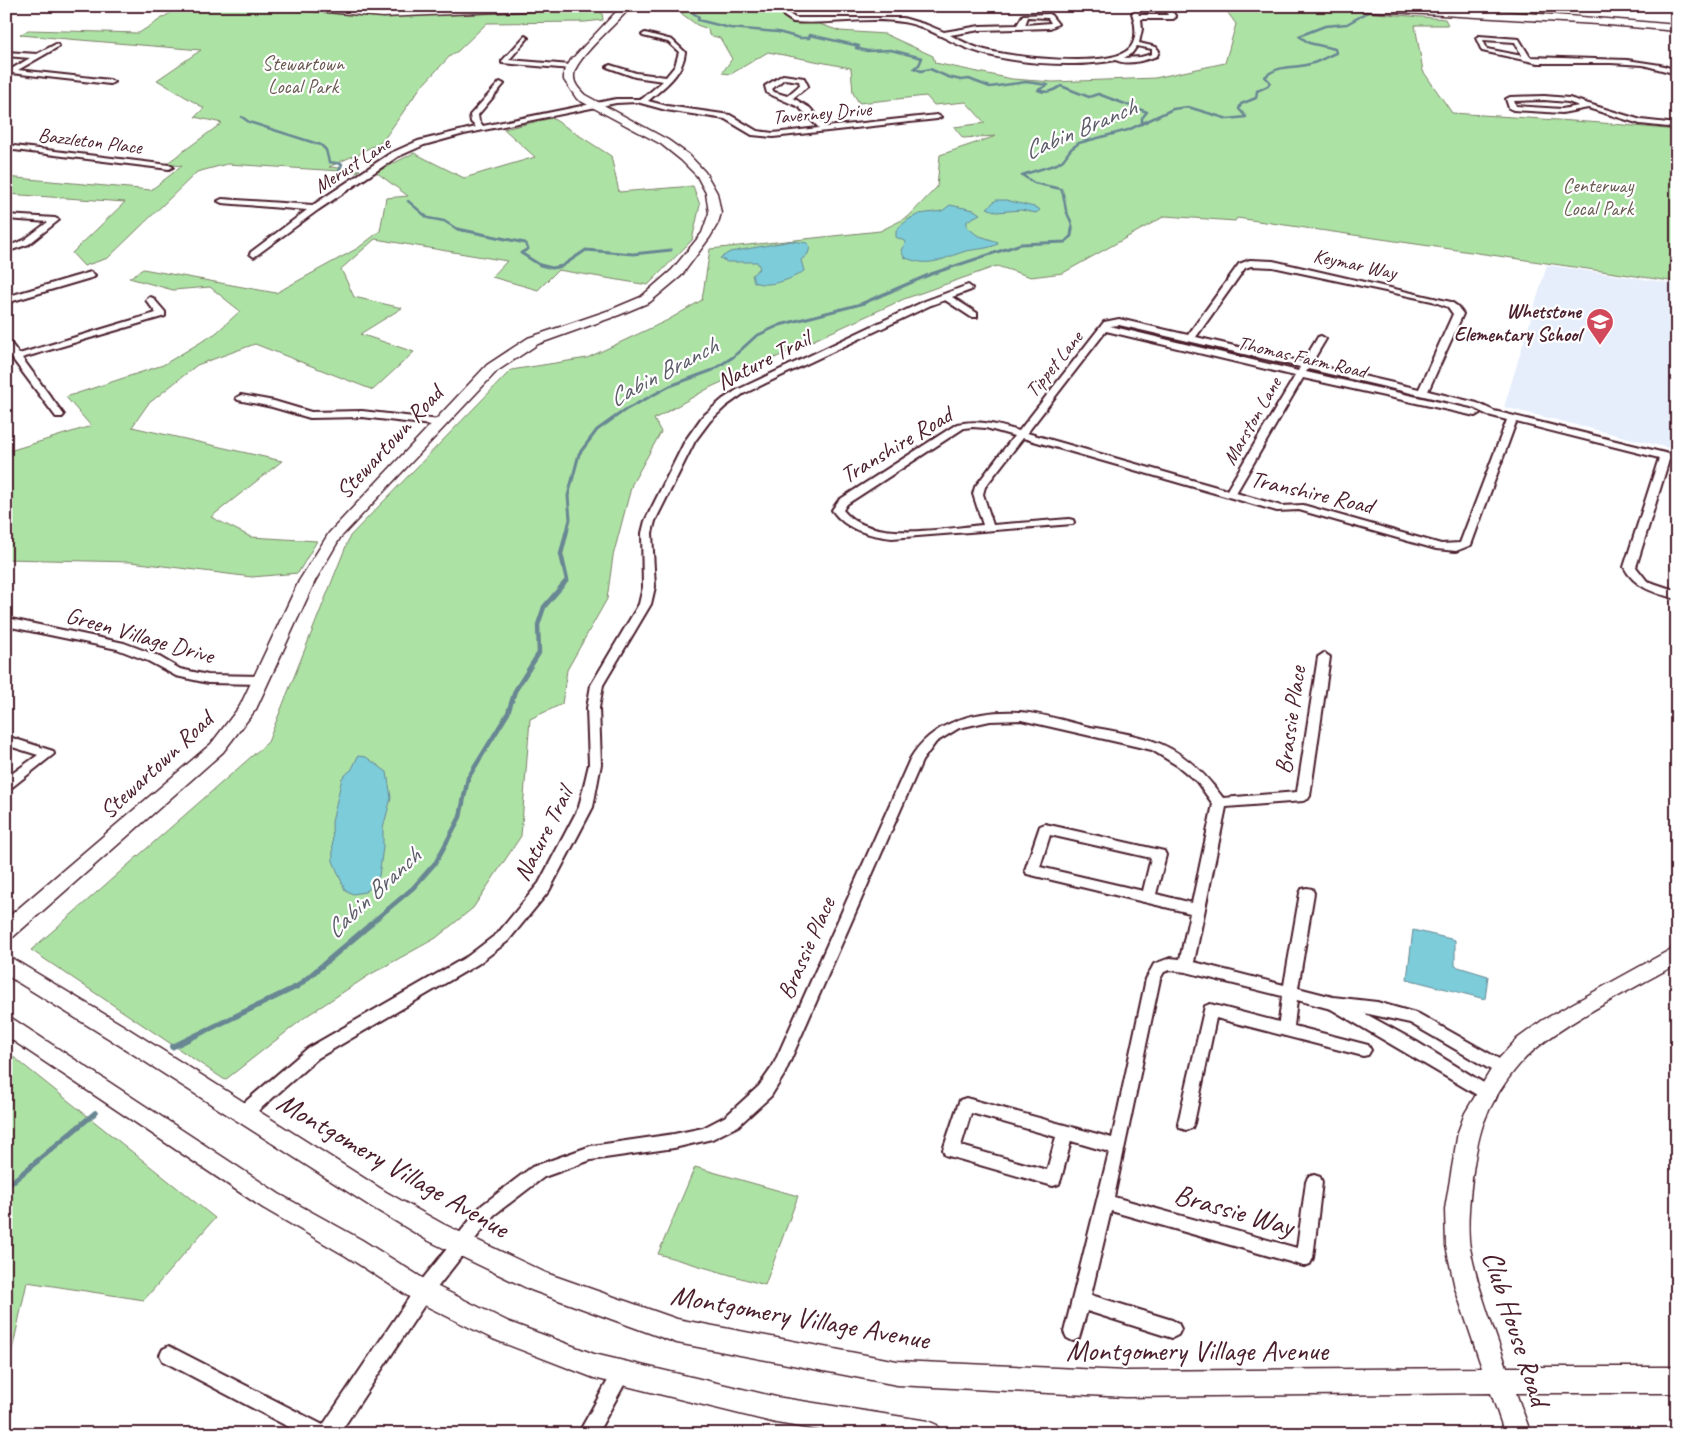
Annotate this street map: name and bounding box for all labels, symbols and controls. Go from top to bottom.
park label: Stewartown Local Park [262,51,345,99]
water label: Cabin Branch [1019,90,1143,167]
street label: Taverney Drive [772,96,874,130]
street label: Bazzleton Place [37,122,145,160]
street label: Merust Lane [309,130,396,199]
park label: Centerway Local Park [1563,173,1635,221]
street label: Keymar Way [1311,243,1401,285]
place label: Whetstone Elementary School [1454,299,1584,347]
school or university icon: Whetstone Elementary School [1585,307,1615,346]
street label: Nature Trail [711,322,818,396]
street label: Tippet Lane [1020,325,1089,402]
water label: Cabin Branch [603,329,724,414]
street label: Thomas Farm Road [1235,330,1372,385]
street label: Marston Lane [1217,371,1288,469]
street label: Stewartown Road [329,376,452,505]
street label: Transhire Road [835,398,960,490]
street label: Transhire Road [1248,463,1380,521]
street label: Green Village Drive [63,600,219,671]
street label: Brassie Place [1268,662,1313,776]
street label: Stewartown Road [93,702,222,825]
street label: Nature Trail [507,779,581,886]
water label: Cabin Branch [319,840,429,945]
street label: Brassie Place [770,891,843,1003]
street label: Montgomery Village Avenue [270,1084,517,1247]
street label: Brassie Way [1170,1175,1300,1245]
street label: Club House Road [1474,1246,1560,1414]
street label: Montgomery Village Avenue [668,1276,934,1358]
street label: Montgomery Village Avenue [1066,1332,1329,1369]

